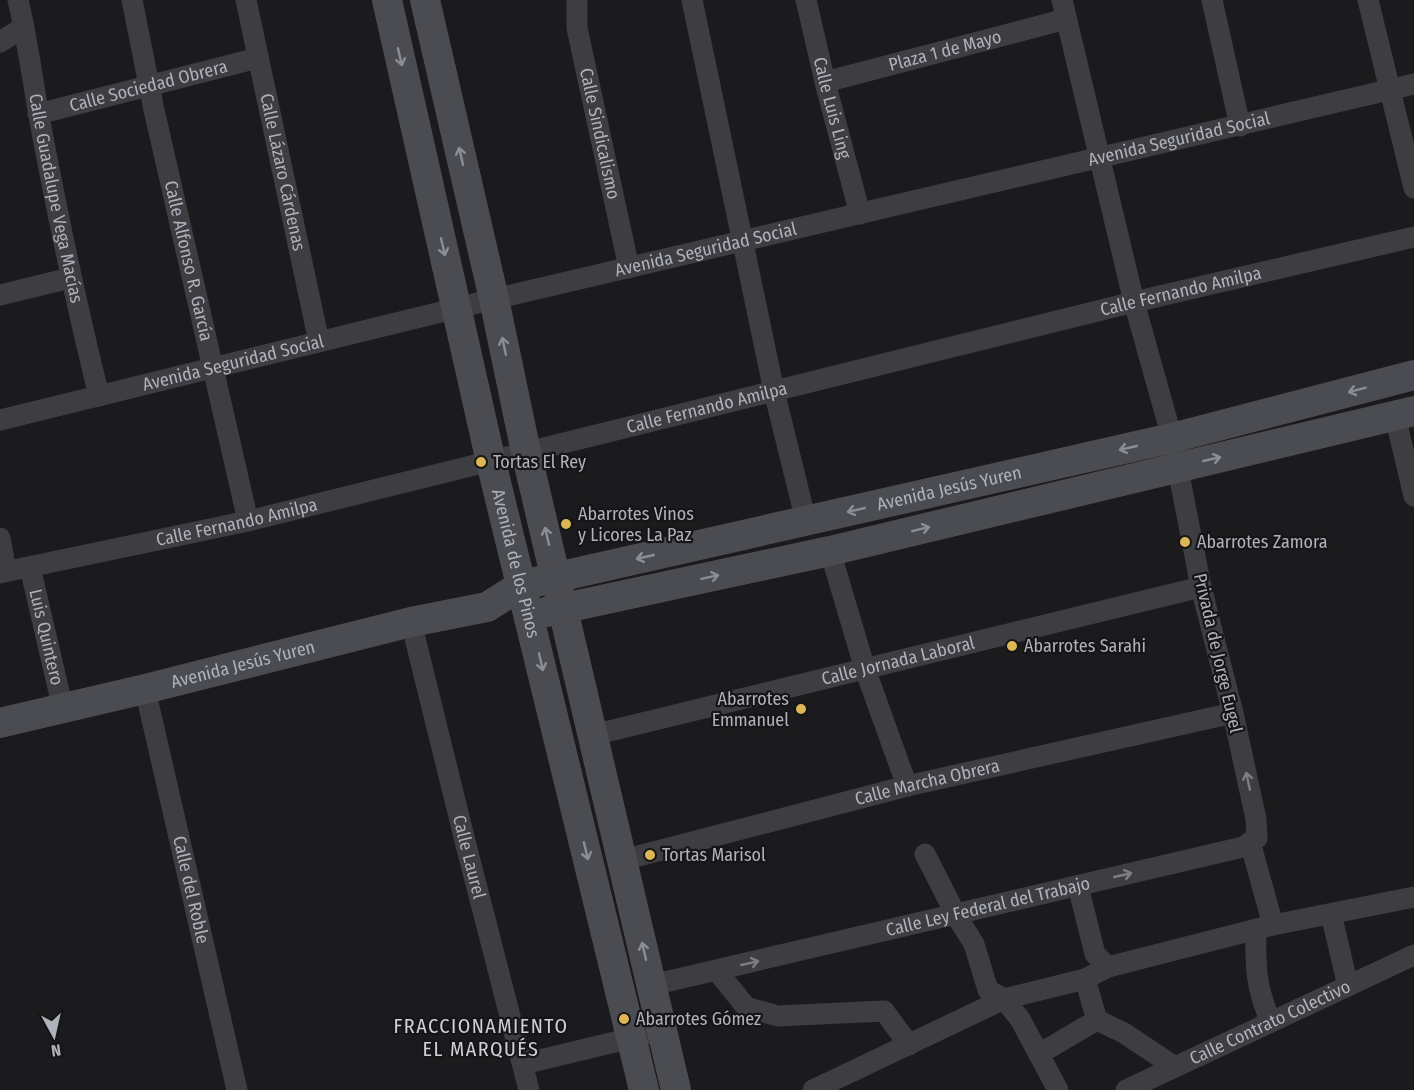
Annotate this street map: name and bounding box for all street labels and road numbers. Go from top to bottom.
street label: Plaza 1 de Mayo [886,25,1004,76]
street label: Calle Sociedad Obrera [67,55,230,117]
street label: Calle Luis Ling [809,55,856,162]
street label: Calle Sindicalismo [575,66,625,201]
street label: Calle Guadalupe Vega Macías [24,92,88,305]
street label: Calle Lázaro Cárdenas [255,92,310,253]
street label: Avenida Seguridad Social [1086,107,1272,171]
street label: Calle Alfonso R. García [160,179,218,343]
street label: Avenida Seguridad Social [613,218,799,281]
street label: Calle Fernando Amilpa [1098,262,1264,321]
street label: Avenida Seguridad Social [140,330,326,396]
street label: Calle Fernando Amilpa [624,377,790,438]
street label: Avenida Jesús Yuren [875,461,1024,515]
street label: Avenida de los Pinos [487,487,545,640]
street label: Calle Fernando Amilpa [154,493,320,551]
street label: Privada de Jorge Eugel [1189,571,1247,735]
street label: Luis Quintero [24,587,68,687]
street label: Calle Jornada Laboral [819,631,977,690]
street label: Avenida Jesús Yuren [169,636,317,693]
street label: Calle Marcha Obrera [852,755,1002,810]
street label: Calle Laurel [448,813,490,901]
street label: Calle del Roble [168,834,214,946]
street label: Calle Ley Federal del Trabajo [884,872,1092,941]
street label: Calle Contrato Colectivo [1186,975,1354,1070]

